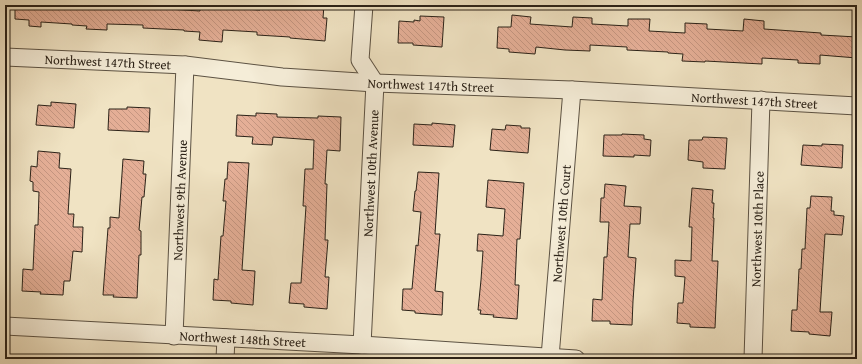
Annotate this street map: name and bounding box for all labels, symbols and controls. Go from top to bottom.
street label: Northwest 147th Street [44,49,172,74]
street label: Northwest 147th Street [367,73,495,97]
street label: Northwest 147th Street [691,87,819,113]
street label: Northwest 10th Avenue [358,109,383,237]
street label: Northwest 9th Avenue [168,139,191,261]
street label: Northwest 10th Court [547,163,575,283]
street label: Northwest 10th Place [746,171,768,287]
street label: Northwest 148th Street [179,326,307,352]

